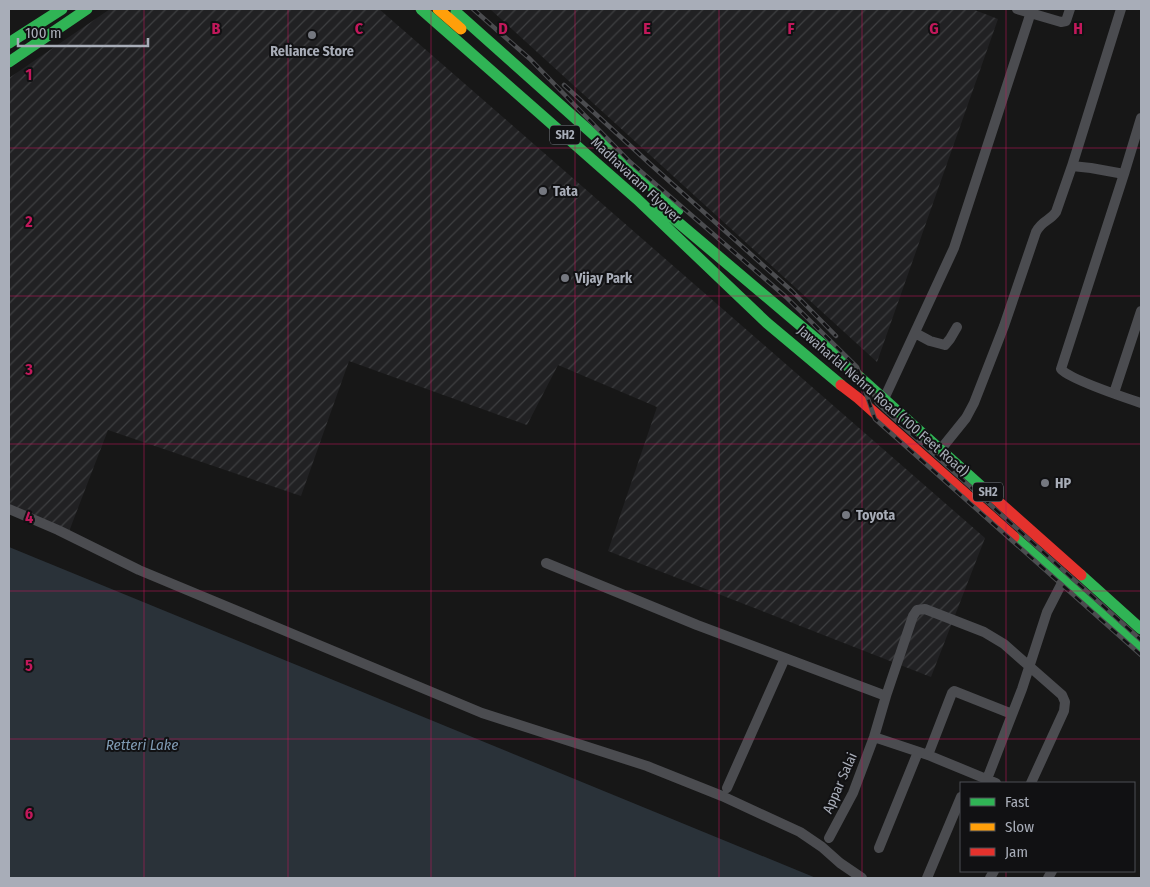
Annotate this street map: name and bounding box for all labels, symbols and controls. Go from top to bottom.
scale bar [18,15,148,47]
text: B [212,19,221,38]
text: C [355,19,364,38]
text: D [498,19,508,38]
text: E [643,19,651,38]
text: F [787,19,795,38]
text: G [929,19,939,38]
text: H [1073,19,1083,38]
text: 100 m [25,24,62,42]
marker: Reliance Store [306,29,318,41]
place label: Reliance Store [270,43,354,60]
text: 1 [26,65,32,84]
road number: SH2 [550,126,580,144]
street label: Madhavaram Flyover [587,134,685,226]
place label: Tata [553,183,578,200]
marker: Tata [537,185,549,197]
text: 2 [24,212,33,231]
place label: Vijay Park [574,270,633,287]
marker: Vijay Park [559,272,571,284]
street label: Jawaharlal Nehru Road (100 Feet Road) [794,322,972,480]
text: 3 [24,360,33,379]
place label: HP [1055,475,1071,492]
marker: HP [1039,477,1051,489]
road number: SH2 [973,482,1003,502]
place label: Toyota [856,507,895,524]
text: 4 [25,508,33,527]
marker: Toyota [840,509,852,521]
text: 5 [25,656,33,675]
water label: Retteri Lake [106,736,178,754]
street label: Appar Salai [819,750,861,816]
legend [960,782,1135,872]
text: Fast [1005,793,1029,811]
text: 6 [25,804,33,823]
text: Slow [1005,818,1034,836]
text: Jam [1005,843,1028,861]

